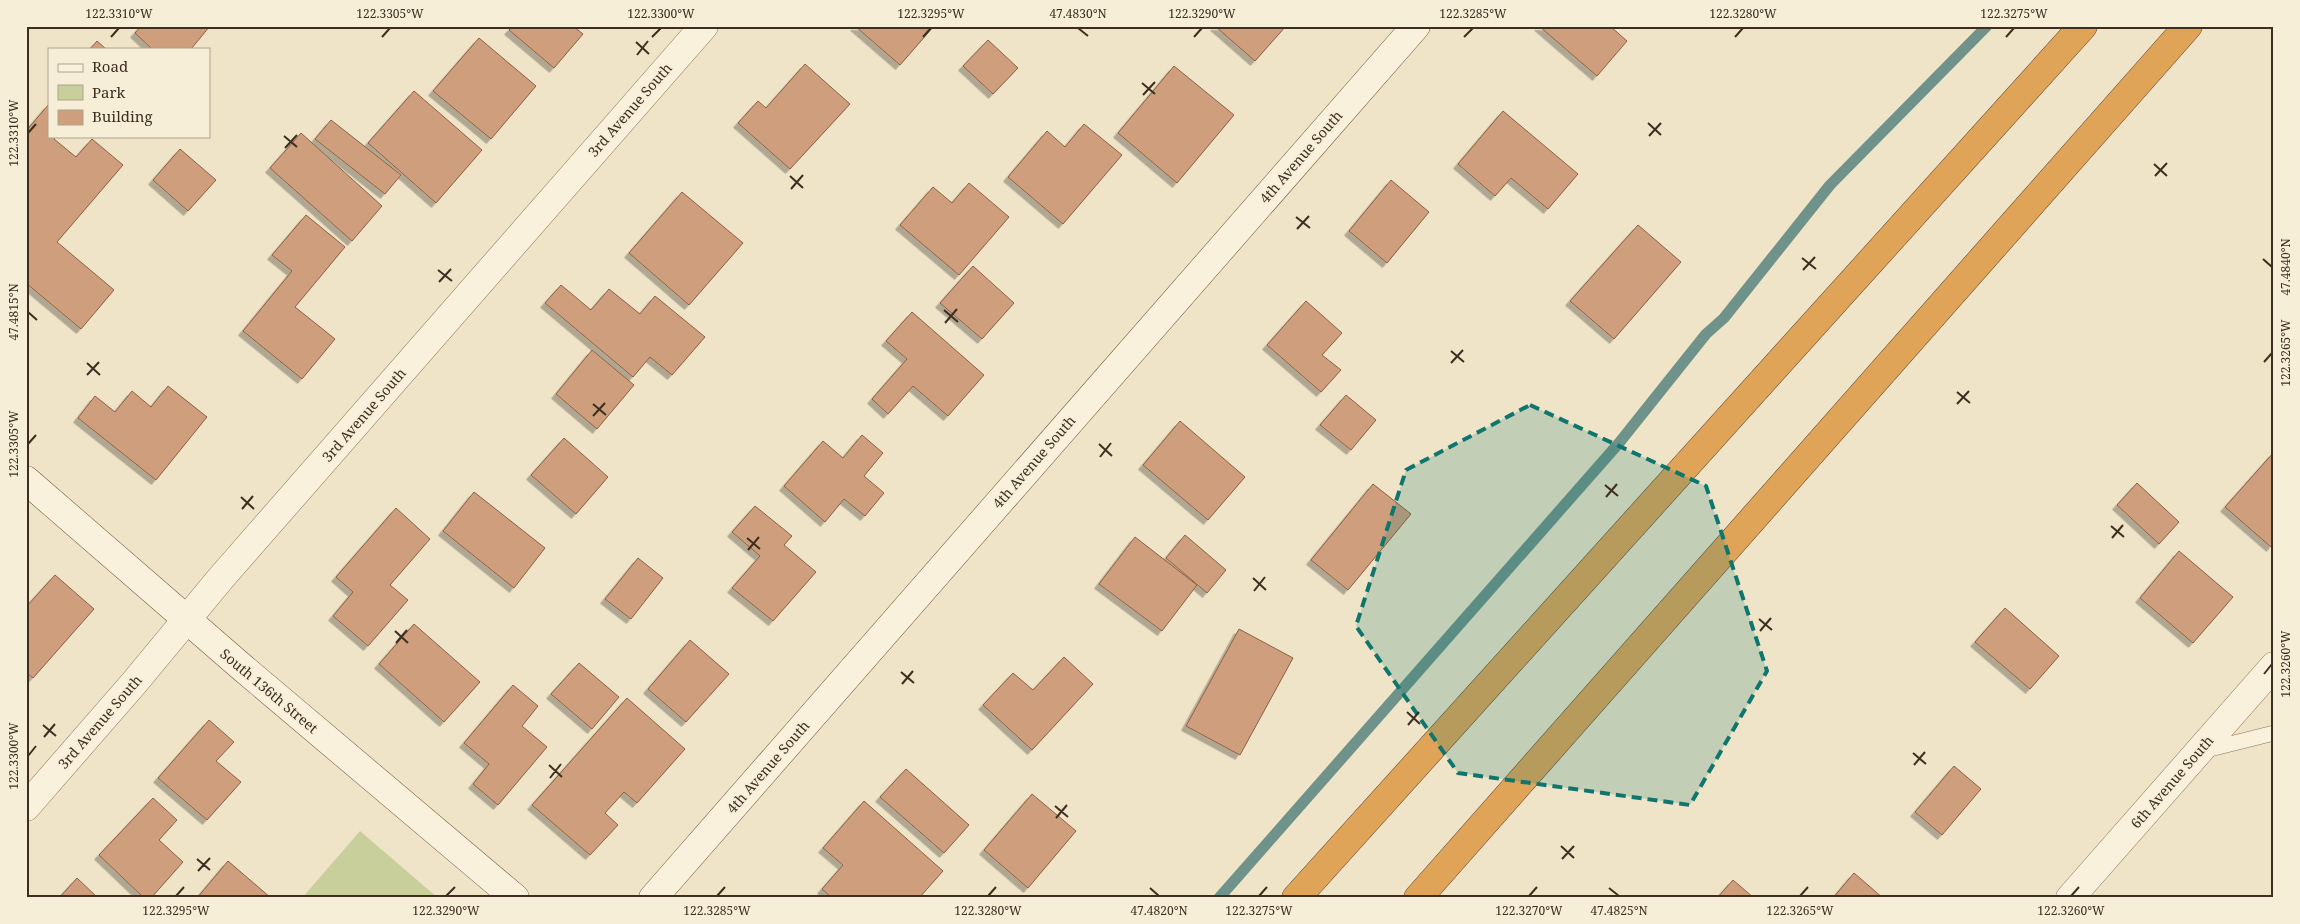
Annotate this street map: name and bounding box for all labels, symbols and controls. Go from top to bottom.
text: 122.3310°W [85,5,153,22]
text: 122.3305°W [356,5,424,22]
text: 122.3300°W [627,5,695,22]
text: 122.3295°W [897,5,965,22]
text: 47.4830°N [1049,5,1107,22]
text: 122.3290°W [1168,5,1236,22]
text: 122.3285°W [1439,5,1507,22]
text: 122.3280°W [1709,5,1777,22]
text: 122.3275°W [1980,5,2048,22]
legend [48,48,210,138]
text: Road [92,56,128,76]
street label: 3rd Avenue South [584,59,676,161]
text: Park [92,82,126,102]
text: 122.3310°W [5,99,22,167]
text: Building [92,106,153,126]
street label: 4th Avenue South [1255,106,1346,207]
text: 47.4840°N [2277,238,2294,296]
text: 47.4815°N [5,283,22,341]
text: 122.3265°W [2277,319,2294,387]
street label: 3rd Avenue South [318,364,410,466]
text: 122.3305°W [5,410,22,478]
street label: 4th Avenue South [988,411,1079,512]
text: 122.3260°W [2277,630,2294,698]
street label: South 136th Street [216,644,322,737]
street label: 3rd Avenue South [54,671,146,773]
street label: 4th Avenue South [722,716,813,817]
text: 122.3300°W [5,722,22,790]
street label: 6th Avenue South [2126,731,2217,832]
text: 122.3295°W [142,902,210,919]
text: 122.3290°W [412,902,480,919]
text: 122.3285°W [683,902,751,919]
text: 122.3280°W [954,902,1022,919]
text: 47.4820°N [1130,902,1188,919]
text: 122.3275°W [1225,902,1293,919]
text: 122.3270°W [1495,902,1563,919]
text: 47.4825°N [1590,902,1648,919]
text: 122.3265°W [1766,902,1834,919]
text: 122.3260°W [2037,902,2105,919]

